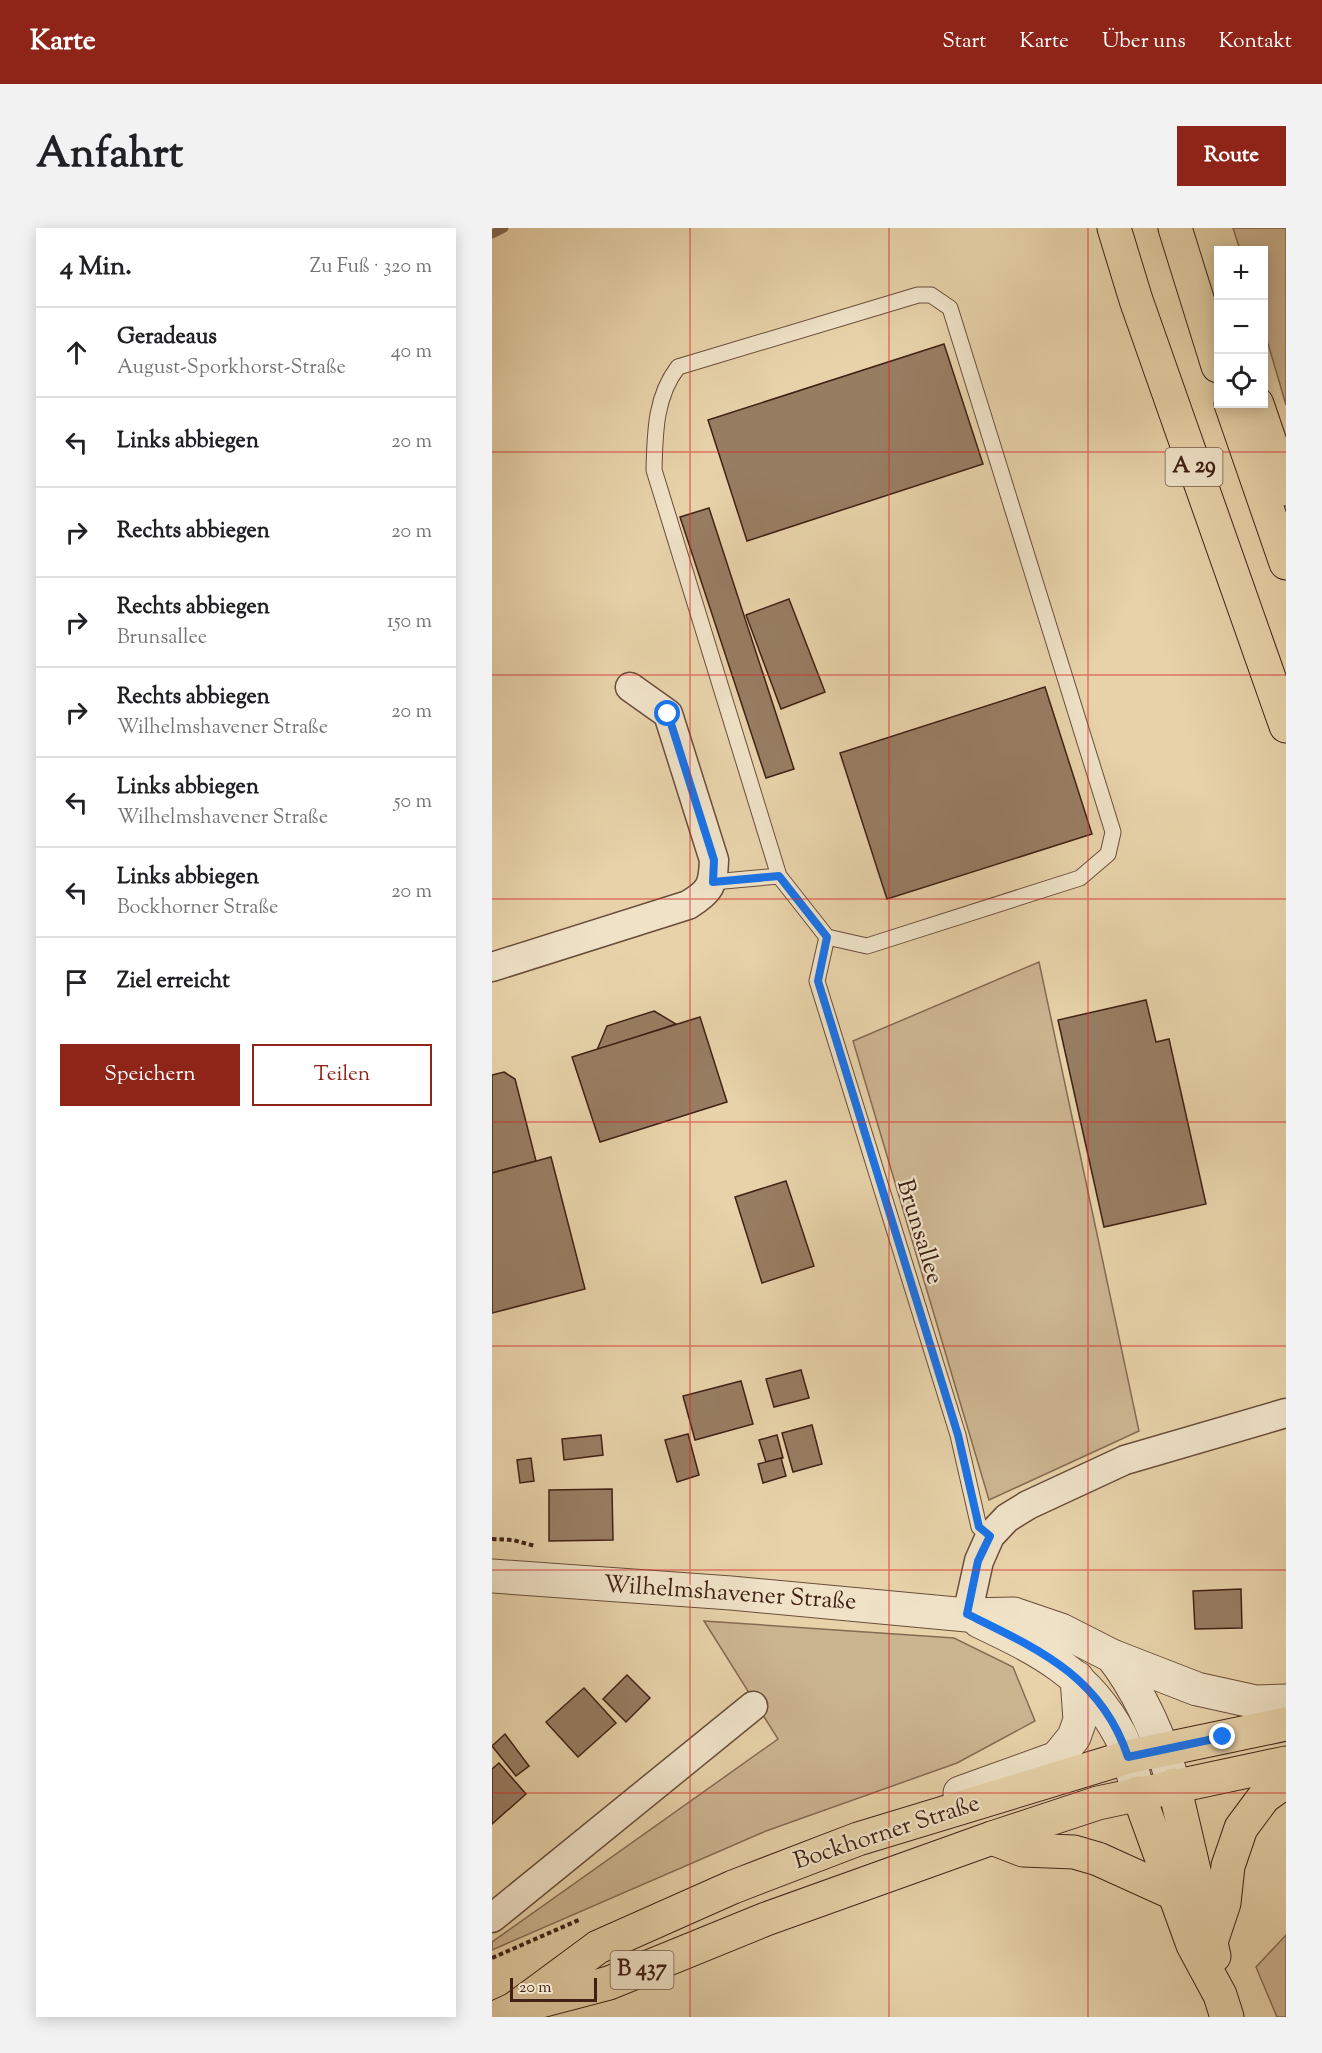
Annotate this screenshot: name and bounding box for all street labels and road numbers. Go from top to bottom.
road number: A 29 [1166,448,1222,486]
street label: Brunsallee [887,1175,951,1289]
street label: Wilhelmshavener Straße [603,1568,857,1620]
street label: Bockhorner Straße [790,1787,984,1879]
road number: B 437 [610,1951,674,1989]

